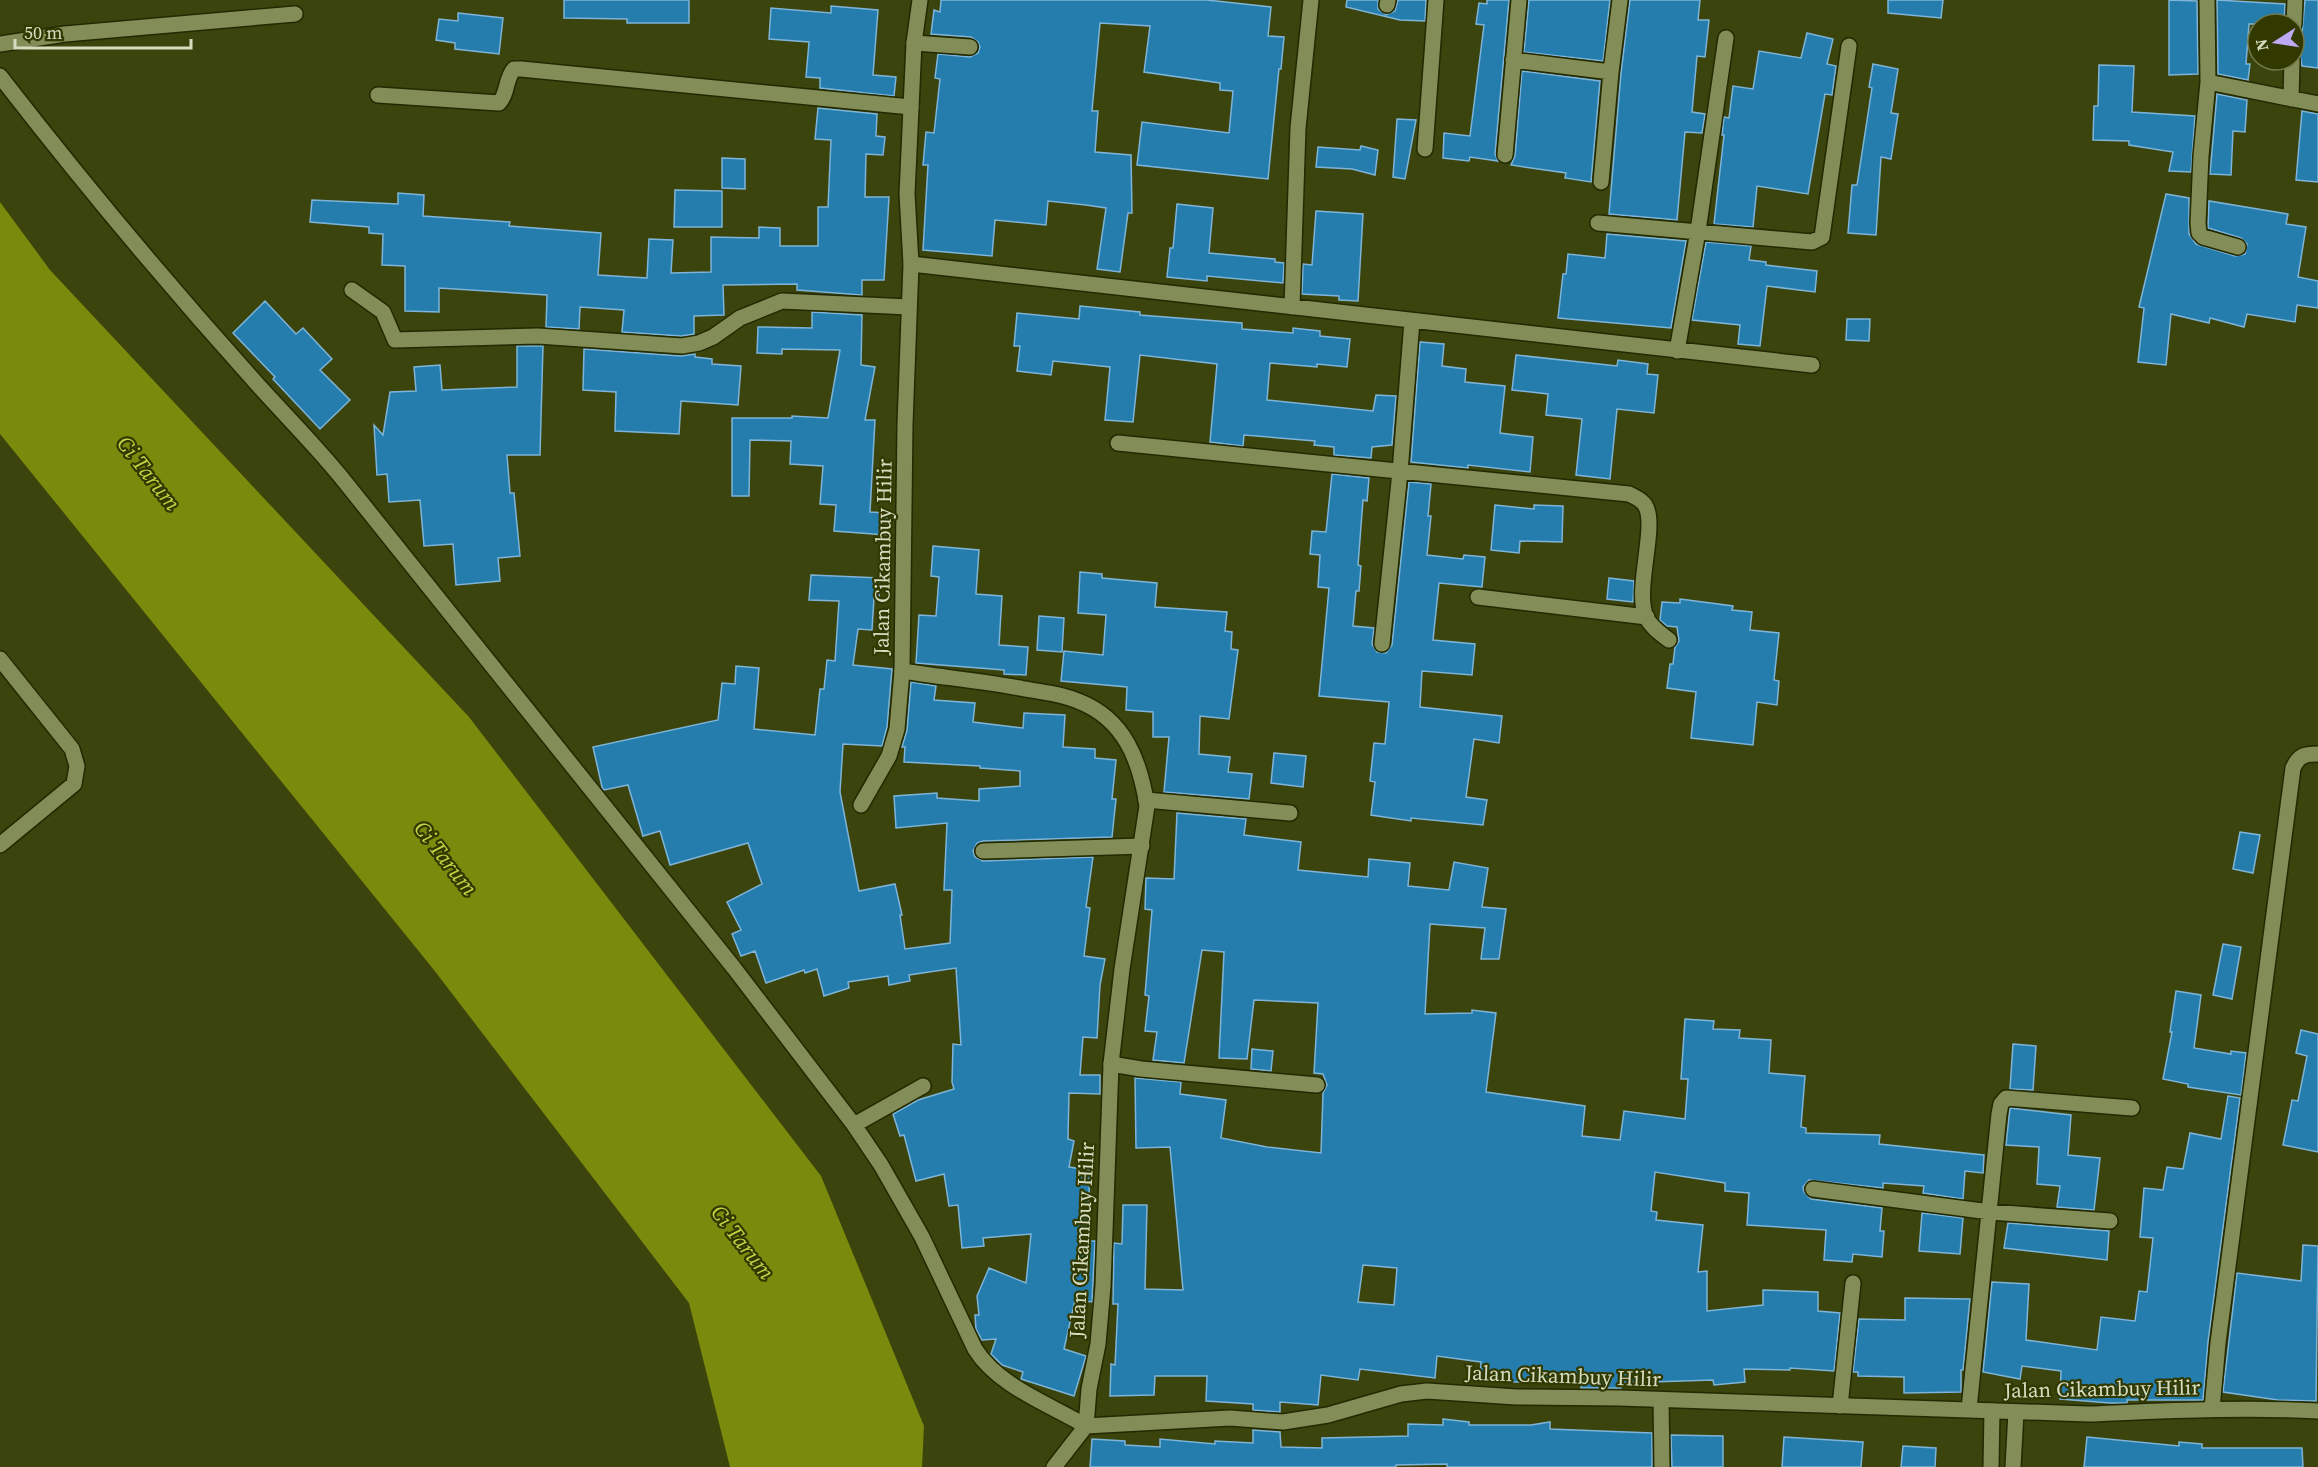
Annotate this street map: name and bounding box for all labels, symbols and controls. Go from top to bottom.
scale bar [15,12,190,50]
north arrow [2246,12,2306,72]
text: 50 m [24,20,62,45]
text: N [2249,37,2273,53]
water label: Ci Tarum [110,429,188,517]
street label: Jalan Cikambuy Hilir [866,458,899,656]
water label: Ci Tarum [407,814,485,902]
street label: Jalan Cikambuy Hilir [1062,1141,1101,1340]
water label: Ci Tarum [704,1198,782,1286]
street label: Jalan Cikambuy Hilir [1463,1358,1662,1393]
street label: Jalan Cikambuy Hilir [2003,1372,2201,1405]

